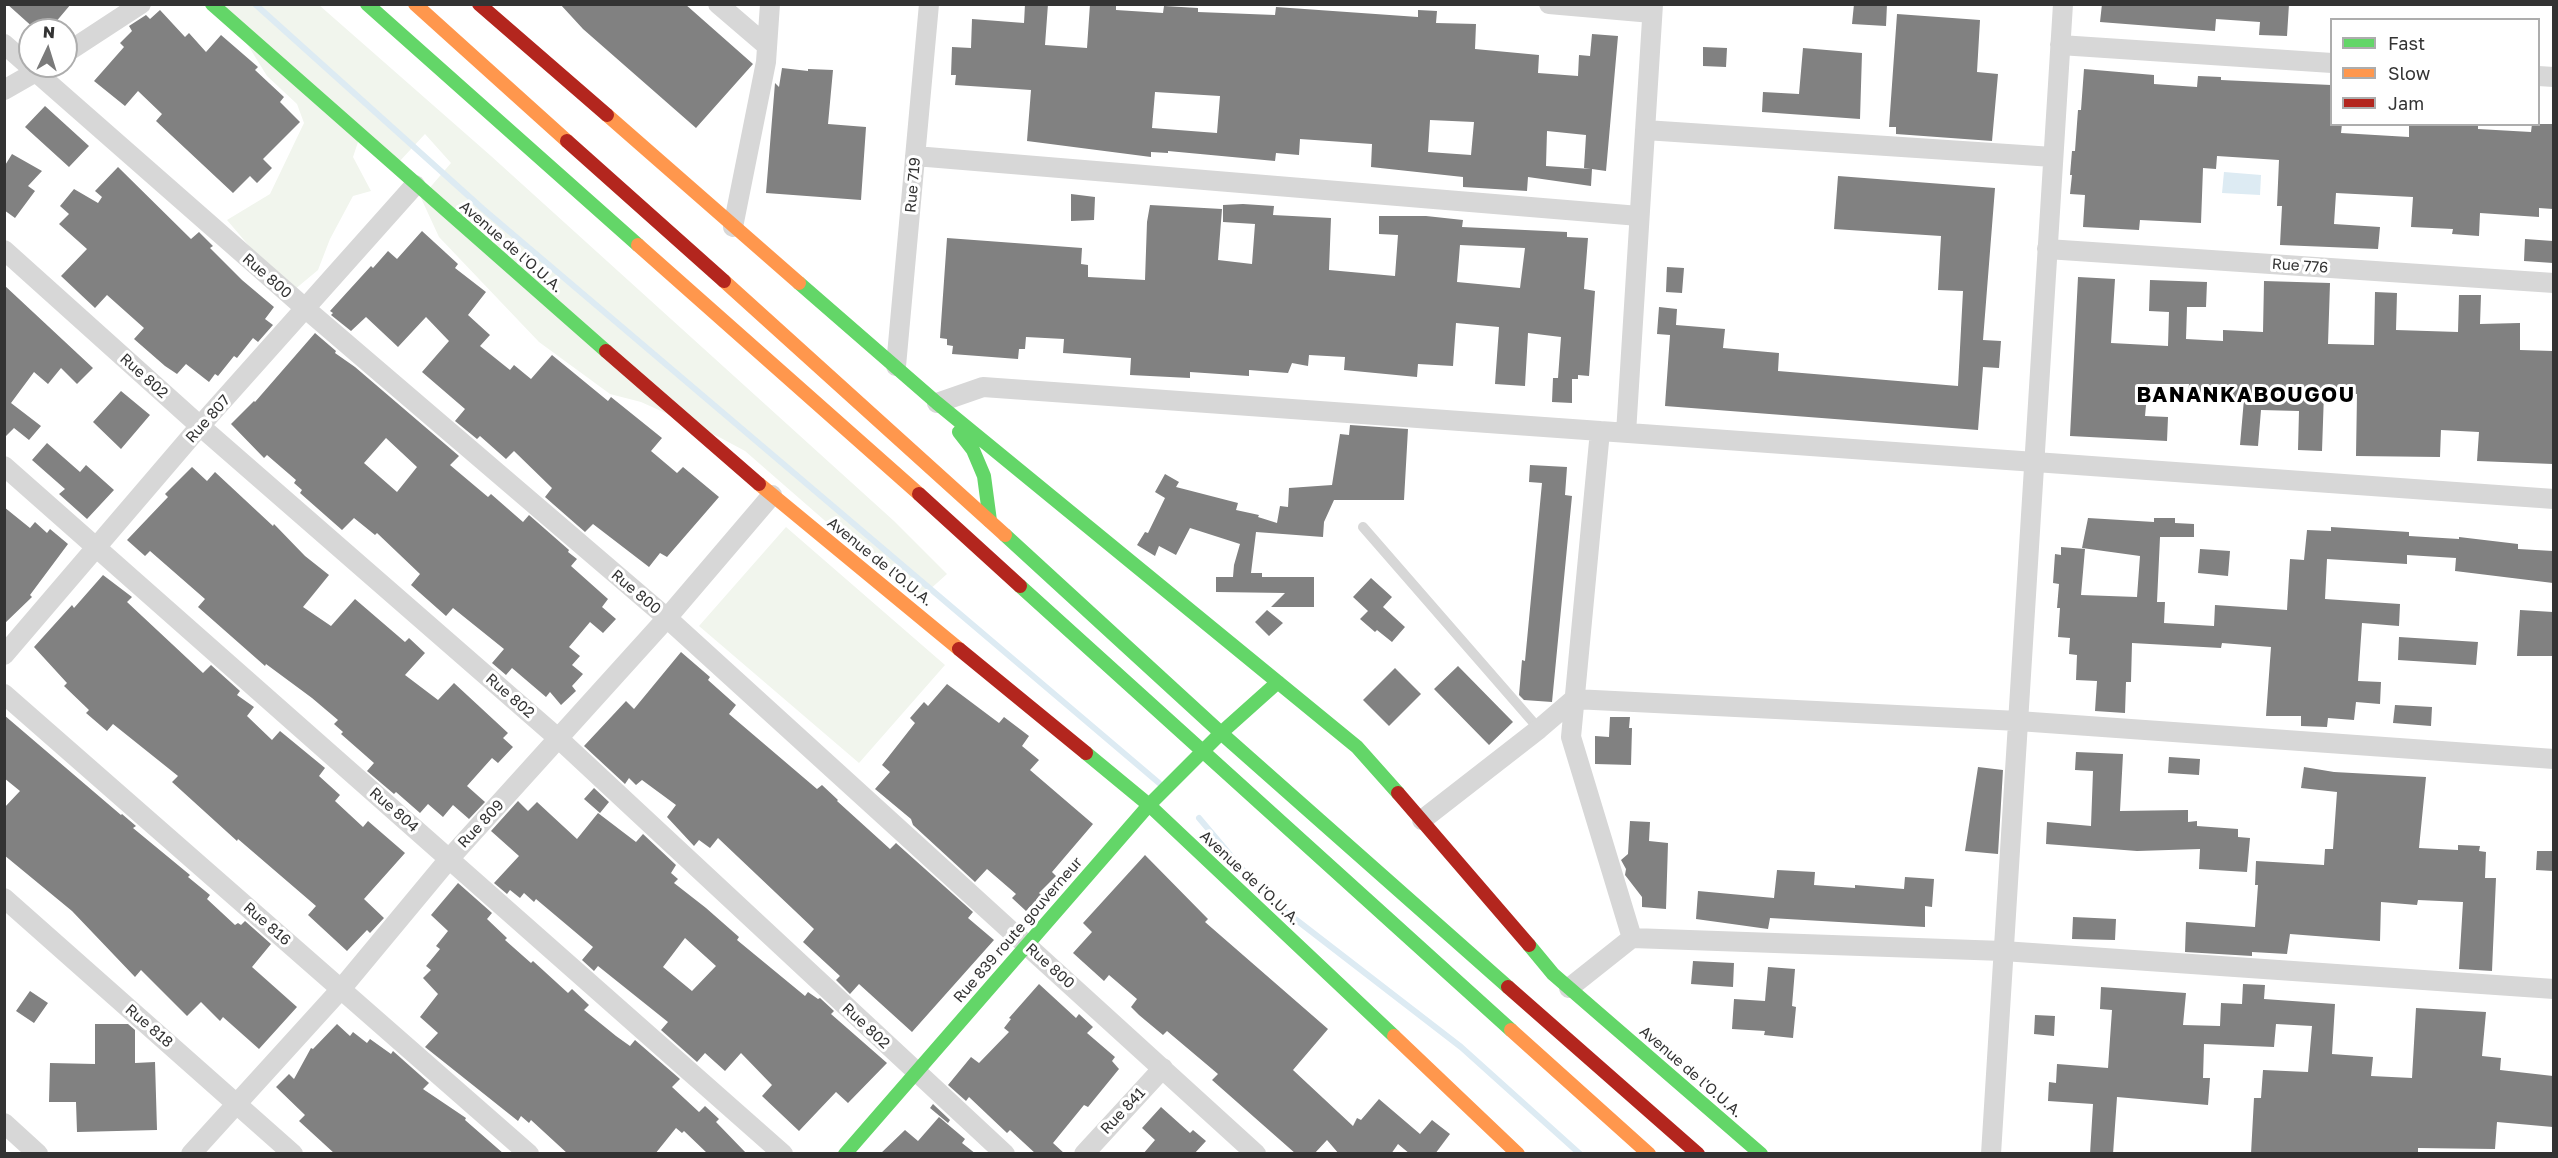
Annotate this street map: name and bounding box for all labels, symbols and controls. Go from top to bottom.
north arrow [18,18,78,78]
legend [2330,18,2540,126]
text: N [42,22,56,42]
text: Fast [2388,32,2425,54]
text: Slow [2388,62,2430,84]
text: Jam [2388,92,2424,114]
street label: Rue 719 [902,156,924,214]
street label: Avenue de l'O.U.A. [456,197,566,297]
street label: Rue 800 [239,250,295,302]
street label: Rue 776 [2271,255,2329,277]
street label: Rue 802 [116,350,172,402]
district label: BANANKABOUGOU [2136,382,2356,408]
street label: Rue 807 [182,391,234,447]
street label: Avenue de l'O.U.A. [824,514,936,610]
street label: Rue 800 [608,566,664,618]
street label: Rue 802 [482,670,538,722]
street label: Rue 804 [366,784,422,836]
street label: Rue 809 [454,796,508,852]
street label: Avenue de l'O.U.A. [1196,827,1304,929]
street label: Rue 839 route gouverneur [950,853,1086,1007]
street label: Rue 816 [240,899,294,949]
street label: Rue 800 [1022,940,1078,992]
street label: Rue 802 [838,999,894,1053]
street label: Rue 818 [122,1001,176,1051]
street label: Avenue de l'O.U.A. [1636,1022,1746,1122]
street label: Rue 841 [1097,1084,1149,1138]

